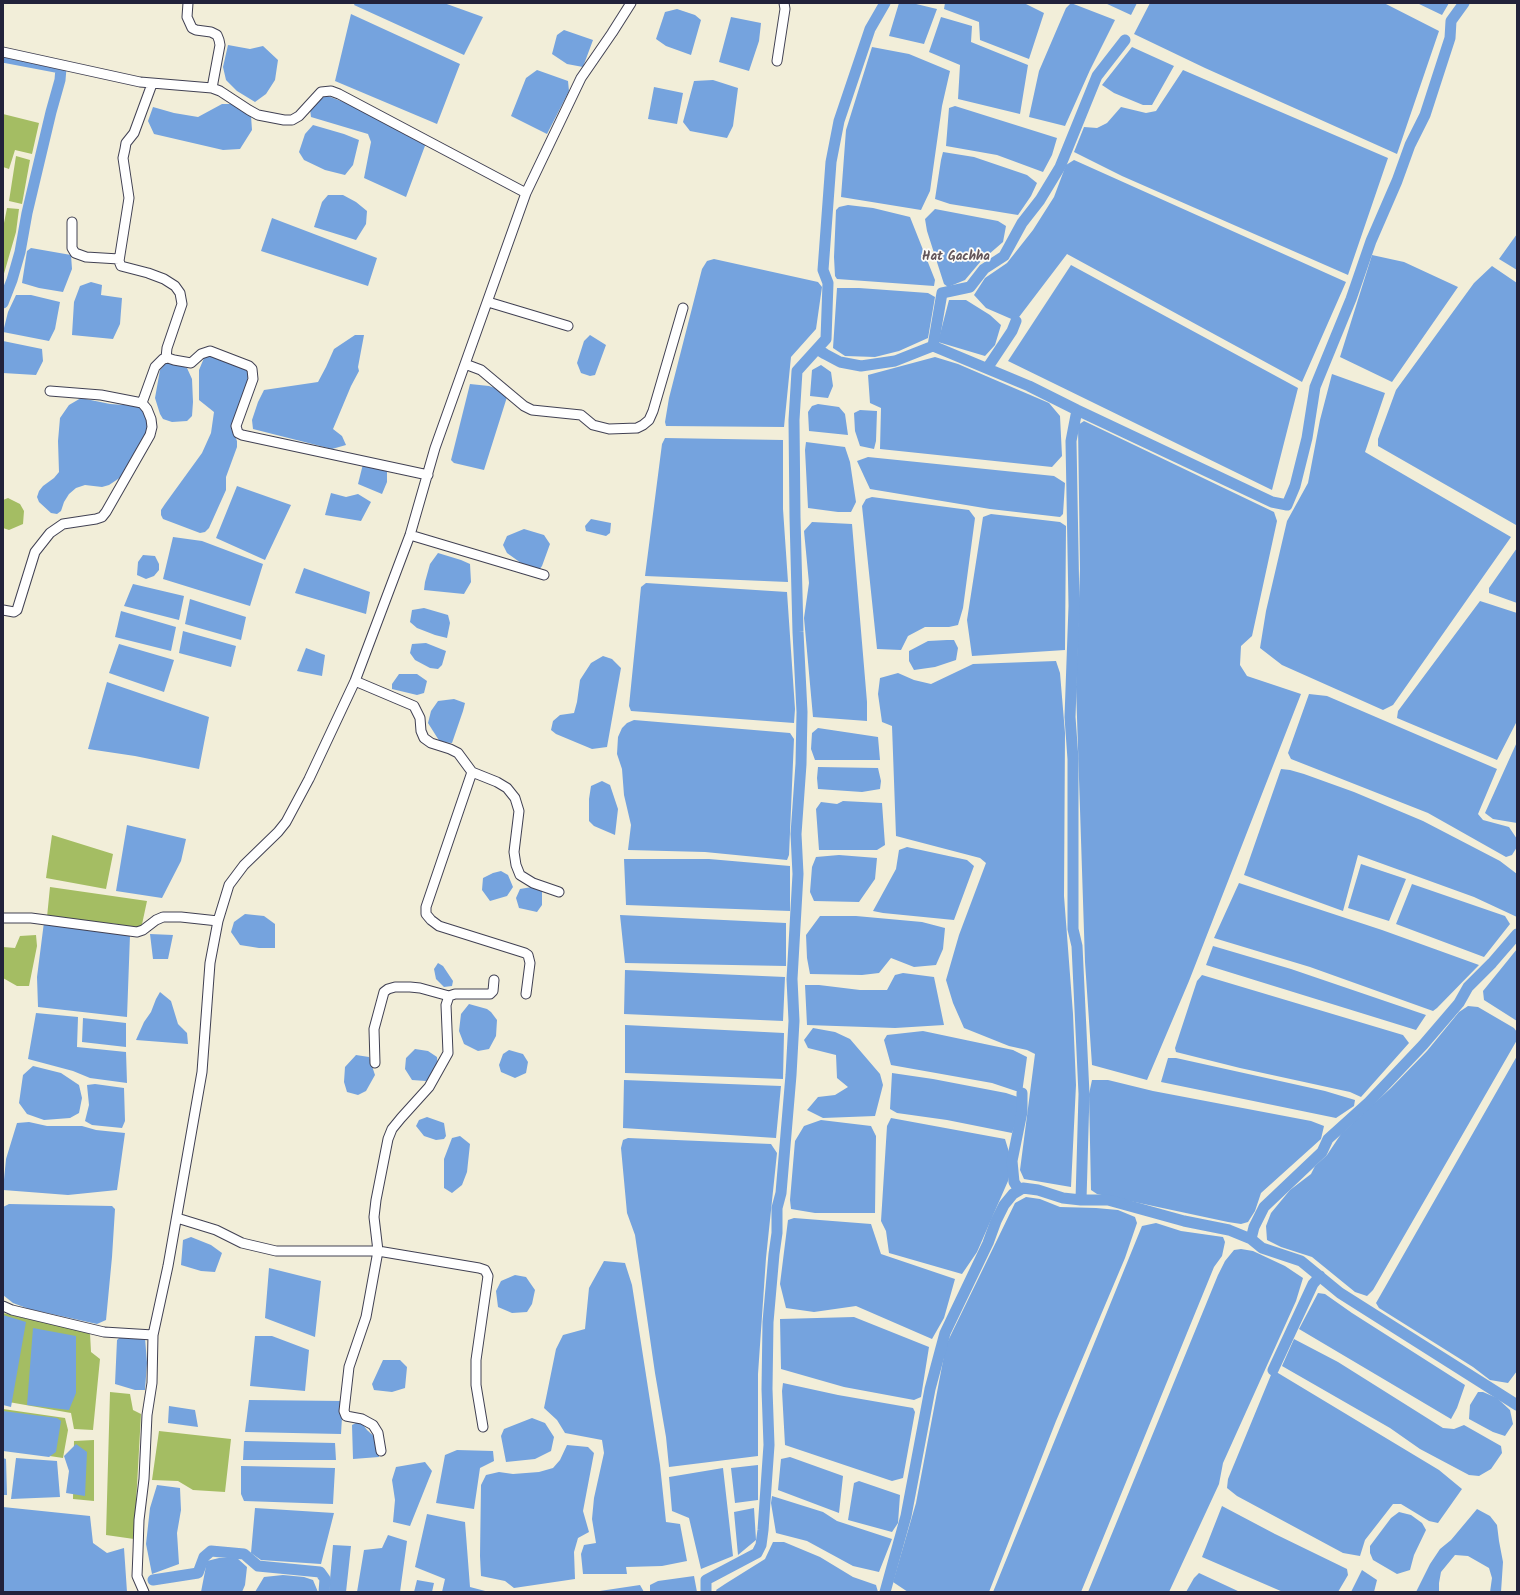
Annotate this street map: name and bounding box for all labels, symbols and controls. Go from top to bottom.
district label: Hat Gachha [922,250,990,266]

